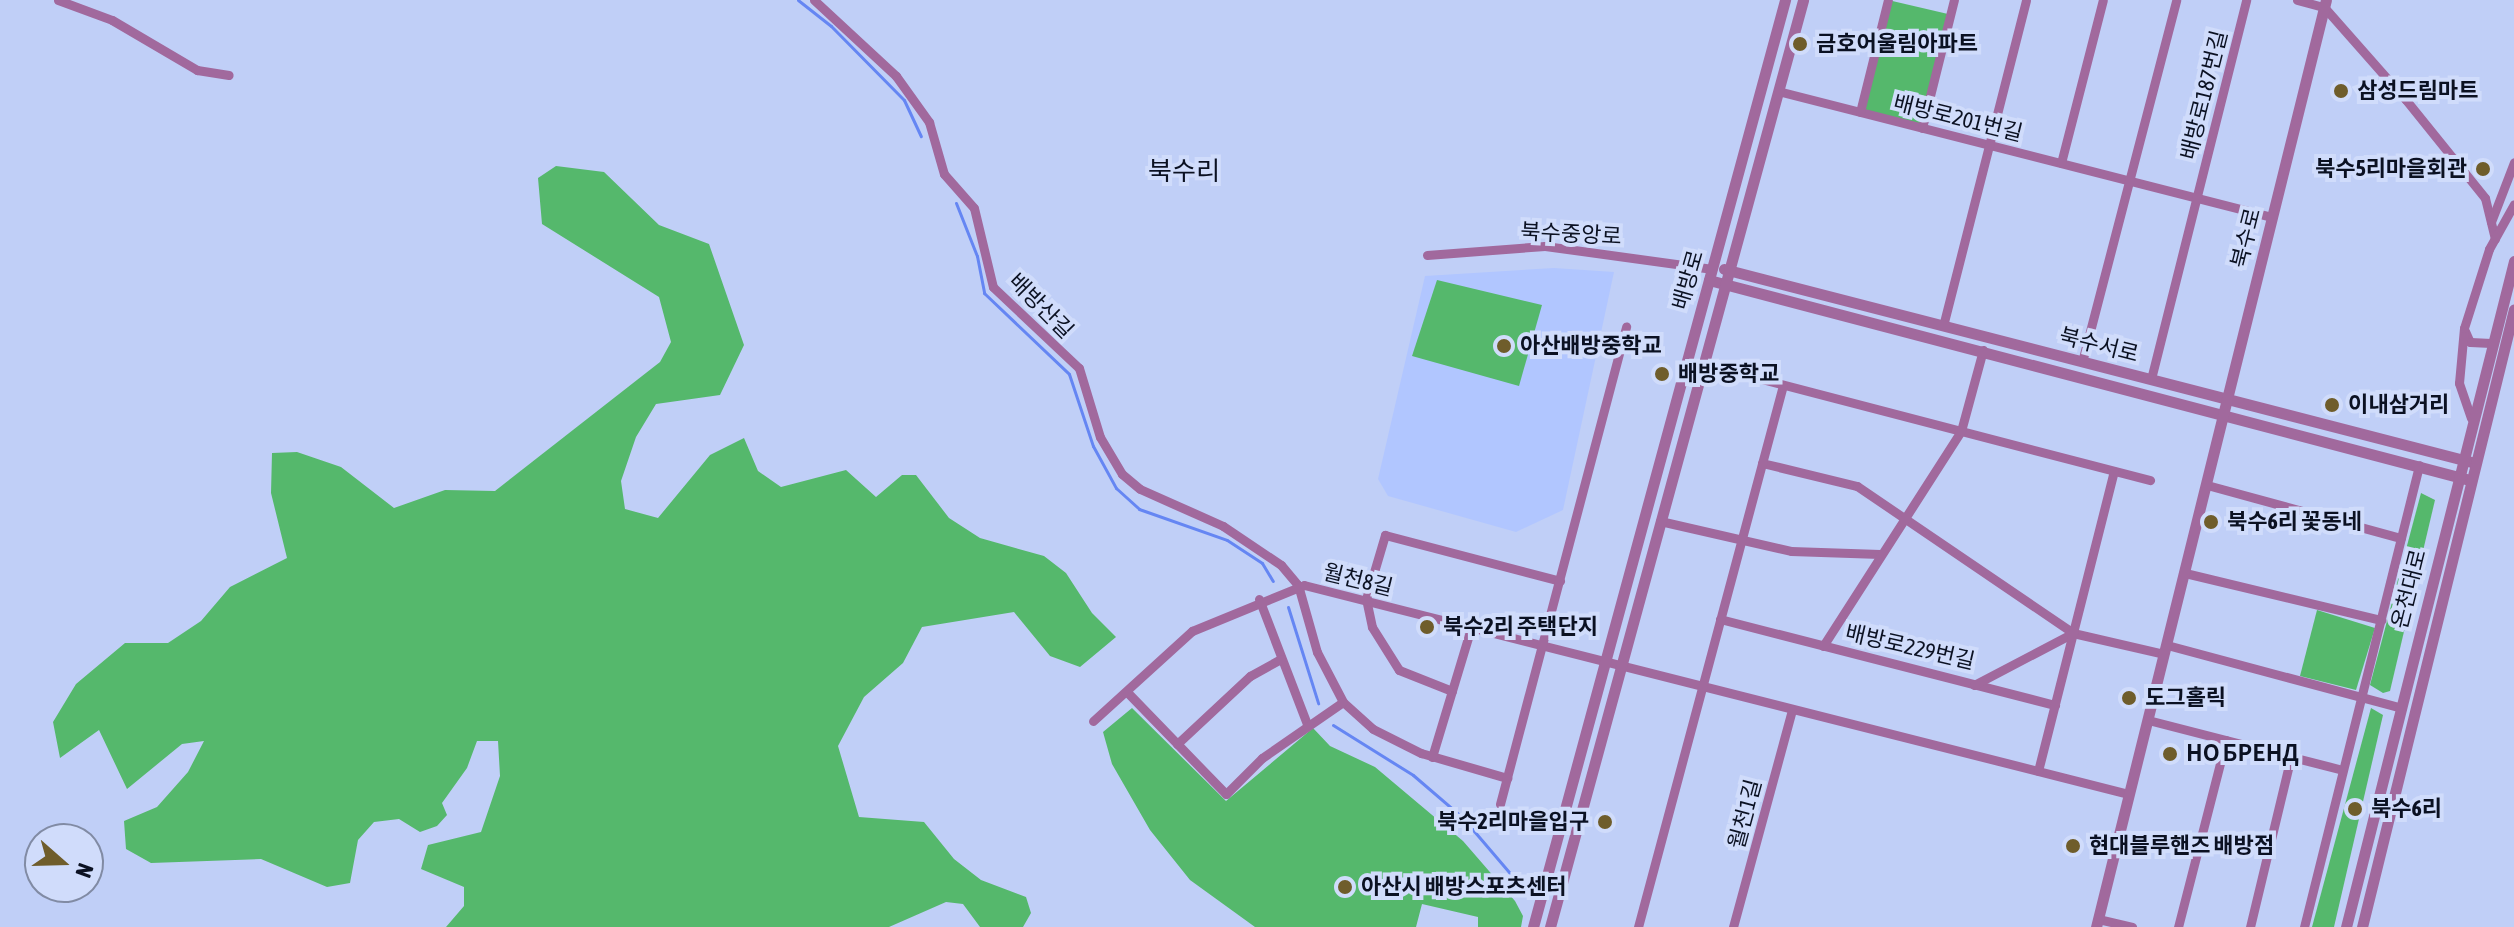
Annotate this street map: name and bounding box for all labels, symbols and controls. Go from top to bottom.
street label: 배방로187번길 [2175,28,2233,162]
place label: 금호어울림아파트 [1816,31,1978,57]
marker: 금호어울림아파트 [1791,35,1809,53]
place label: 삼성드림마트 [2357,78,2478,104]
marker: 삼성드림마트 [2332,82,2350,100]
street label: 배방로201번길 [1891,89,2025,147]
district label: 북수리 [1148,156,1220,188]
place label: 북수5리마을회관 [2315,156,2467,182]
marker: 북수5리마을회관 [2474,160,2492,178]
street label: 북수로 [2226,205,2266,271]
street label: 북수중앙로 [1520,218,1622,250]
street label: 배방로 [1667,247,1709,313]
street label: 배방산길 [1003,268,1079,344]
street label: 북수서로 [2057,322,2141,368]
place label: 아산배방중학교 [1520,333,1662,359]
marker: 아산배방중학교 [1495,337,1513,355]
place label: 배방중학교 [1678,361,1779,387]
marker: 배방중학교 [1653,365,1671,383]
place label: 이내삼거리 [2348,392,2449,418]
marker: 이내삼거리 [2323,396,2341,414]
place label: 북수6리 꽃동네 [2227,509,2362,535]
marker: 북수6리 꽃동네 [2202,513,2220,531]
street label: 온천대로 [2386,547,2432,631]
street label: 월천8길 [1320,559,1396,601]
place label: 북수2리 주택단지 [1443,614,1598,640]
marker: 북수2리 주택단지 [1418,618,1436,636]
street label: 배방로229번길 [1843,619,1977,675]
place label: 도그홀릭 [2145,685,2226,711]
marker: 도그홀릭 [2120,689,2138,707]
place label: НО БРЕНД [2186,741,2299,767]
marker: НО БРЕНД [2161,745,2179,763]
street label: 월천1길 [1723,776,1767,852]
place label: 북수6리 [2371,796,2442,822]
marker: 북수6리 [2346,800,2364,818]
place label: 북수2리마을입구 [1437,809,1589,835]
marker: 북수2리마을입구 [1596,813,1614,831]
north arrow [24,823,104,903]
place label: 현대블루핸즈 배방점 [2089,833,2274,859]
marker: 현대블루핸즈 배방점 [2064,837,2082,855]
text: N [70,860,99,881]
place label: 아산시 배방스포츠센터 [1361,874,1566,900]
marker: 아산시 배방스포츠센터 [1336,878,1354,896]

